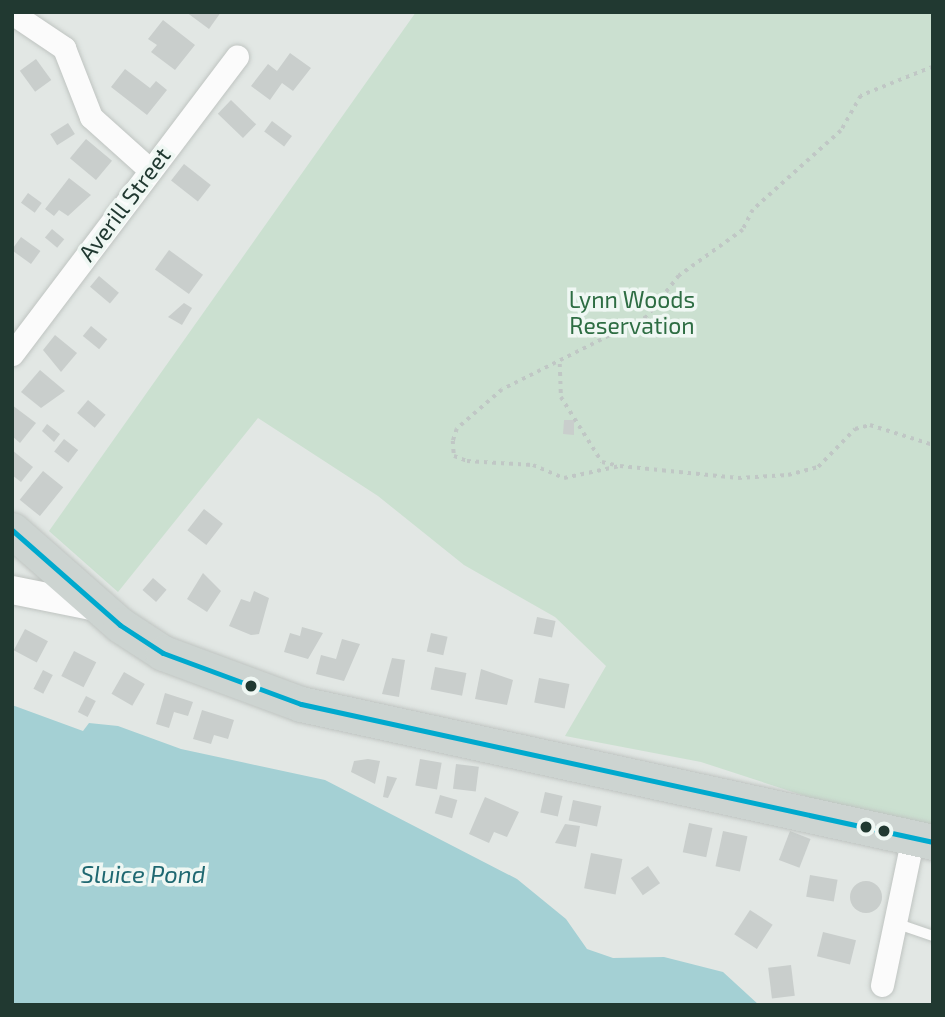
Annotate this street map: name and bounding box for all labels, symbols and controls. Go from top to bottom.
street label: Averill Street [72,141,176,267]
park label: Lynn Woods Reservation [569,285,695,339]
unlabelled marker [244,679,258,693]
unlabelled marker [859,820,873,834]
unlabelled marker [877,824,891,838]
water label: Sluice Pond [81,860,205,888]

